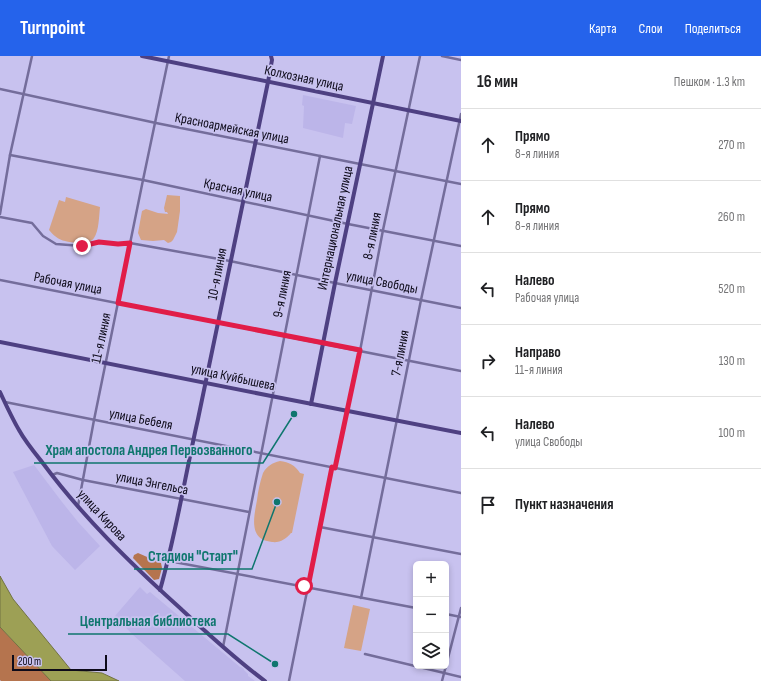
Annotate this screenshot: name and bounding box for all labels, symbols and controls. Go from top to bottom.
text: Turnpoint [20,17,85,40]
text: Карта [589,20,617,37]
text: Слои [639,20,663,37]
text: Поделиться [685,20,741,37]
street label: Колхозная улица [263,61,345,95]
text: 16 мин [477,72,518,92]
text: Пешком · 1.3 km [674,74,745,90]
street label: Красноармейская улица [174,109,290,147]
text: Прямо [515,127,550,146]
icon: ahead [477,134,499,156]
text: 270 m [718,137,745,153]
text: 8-я линия [515,146,559,162]
street label: Интернациональная улица [314,164,356,292]
street label: Красная улица [202,174,274,206]
text: Прямо [515,199,550,218]
icon: ahead [477,206,499,228]
text: 260 m [718,209,745,225]
street label: 8-я линия [359,211,385,261]
text: 8-я линия [515,218,559,234]
route end [73,237,91,255]
street label: 10-я линия [204,247,230,301]
street label: улица Свободы [345,267,419,297]
street label: Рабочая улица [32,268,104,298]
street label: 9-я линия [269,269,295,319]
text: Налево [515,271,555,290]
icon: left [477,278,499,300]
text: 520 m [718,281,745,297]
text: Рабочая улица [515,290,579,306]
street label: 11-я линия [87,311,115,365]
street label: 7-я линия [387,329,413,377]
text: Направо [515,343,561,362]
icon: right [477,350,499,372]
text: 130 m [719,353,745,369]
street label: улица Куйбышева [189,360,277,394]
text: 11-я линия [515,362,563,378]
street label: улица Бебеля [108,405,174,433]
text: Налево [515,415,555,434]
icon: left [477,422,499,444]
text: 100 m [718,425,745,441]
text: улица Свободы [515,434,583,450]
callout: Храм апостола Андрея Первозванного [34,436,263,463]
text: Храм апостола Андрея Первозванного [45,441,252,460]
street label: улица Энгельса [114,468,190,498]
street label: улица Кирова [74,486,130,544]
icon: arrive [477,494,499,516]
text: Пункт назначения [515,495,613,514]
callout: Стадион "Старт" [134,542,252,569]
text: Стадион "Старт" [148,547,238,566]
map controls [413,561,449,669]
button: + [413,561,449,597]
route start [295,577,313,595]
button: − [413,597,449,633]
callout: Центральная библиотека [68,607,228,634]
text: Центральная библиотека [80,612,216,631]
button: layers [413,633,449,669]
scale bar [12,653,107,672]
text: 200 m [18,655,41,668]

